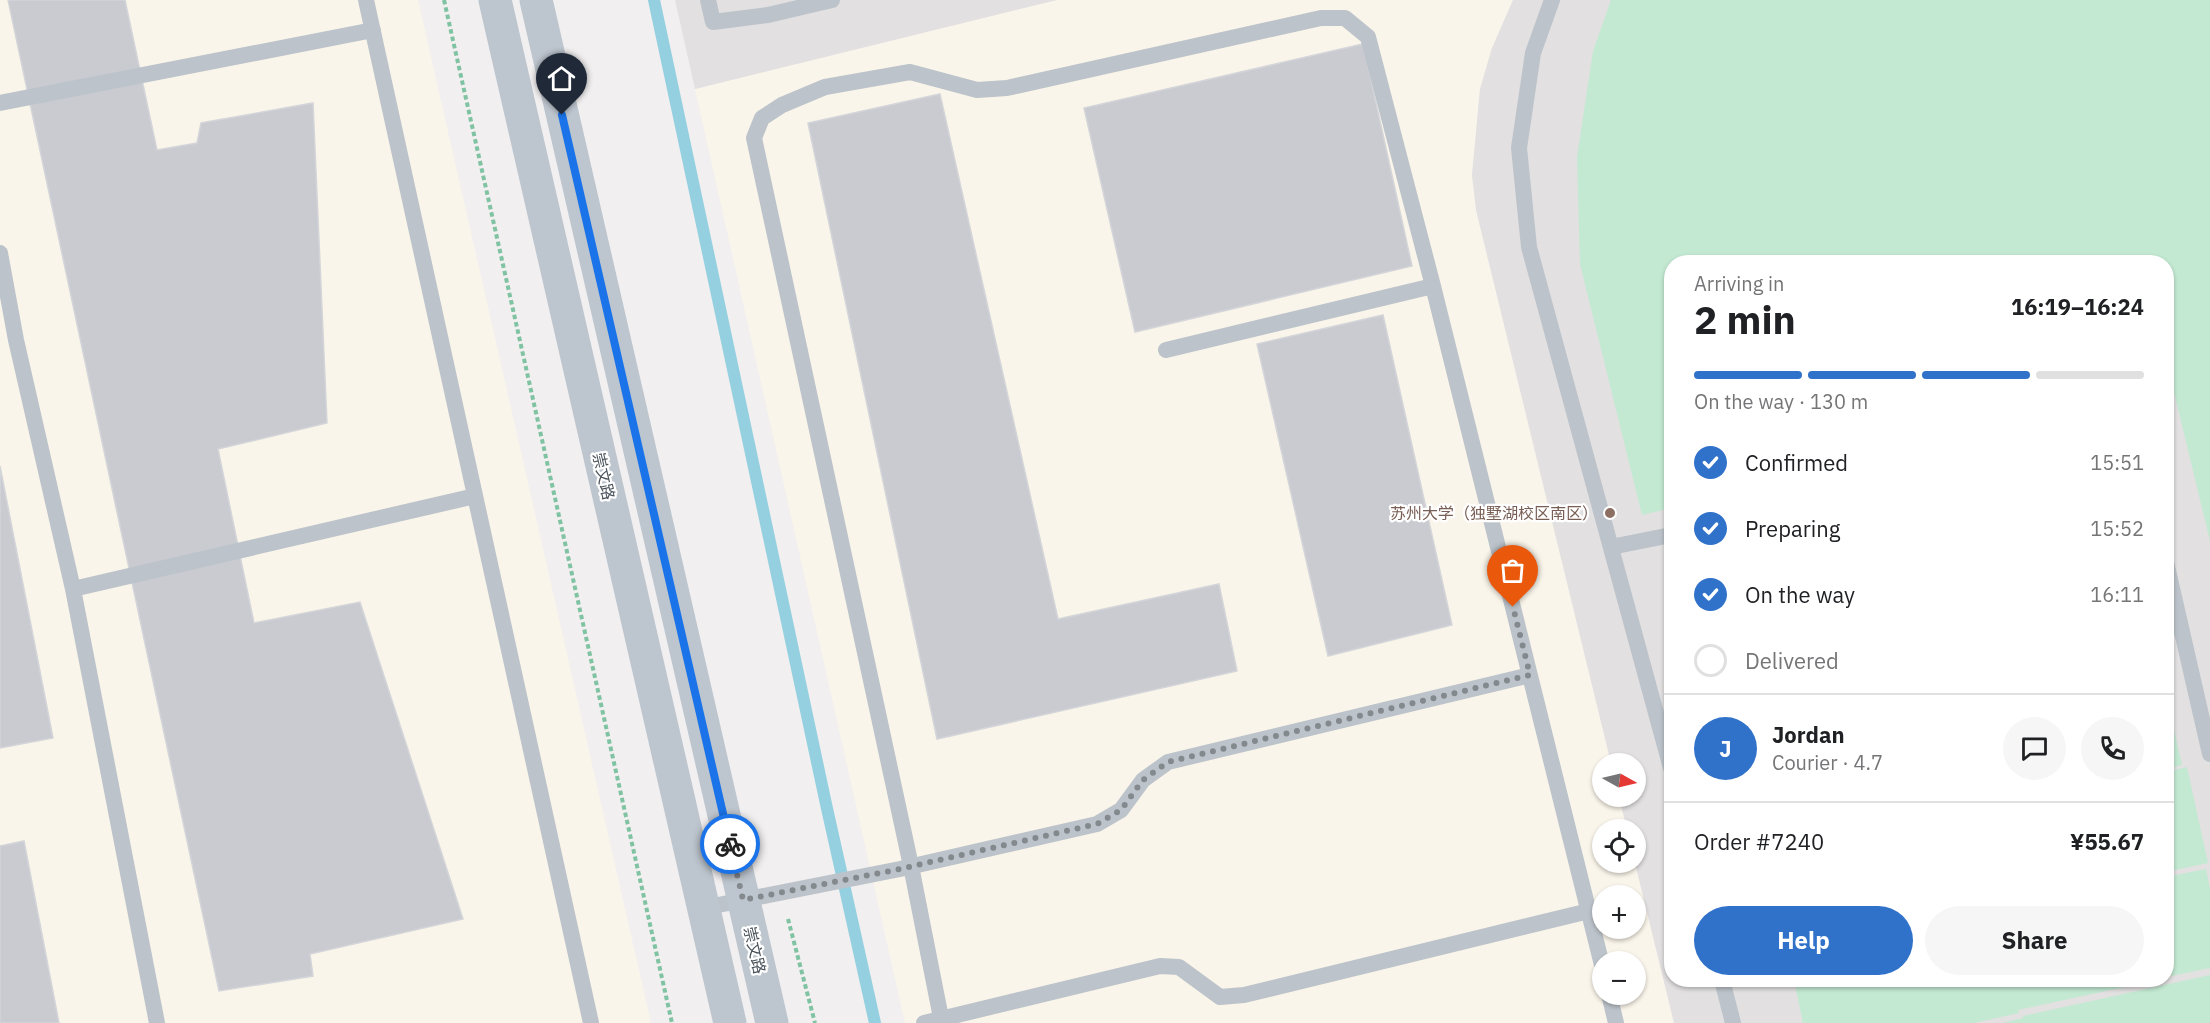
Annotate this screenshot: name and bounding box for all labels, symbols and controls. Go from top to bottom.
pin [536,53,587,115]
icon: home [545,62,578,95]
text: Arriving in [1694,270,1784,297]
text: 16:19–16:24 [2011,292,2144,321]
text: 2 min [1694,294,1796,345]
text: On the way · 130 m [1694,388,1868,415]
icon: check [1694,446,1727,479]
text: Confirmed [1745,448,1848,477]
text: 15:51 [2090,449,2144,476]
street label: 崇文路 [589,450,619,502]
place label: 苏州大学（独墅湖校区南区） [1390,503,1598,523]
marker: 苏州大学（独墅湖校区南区） [1603,506,1617,520]
icon: check [1694,512,1727,545]
text: Preparing [1745,514,1840,543]
text: 15:52 [2090,515,2144,542]
pin [1487,545,1538,607]
icon: bag [1496,554,1529,587]
icon: check [1694,578,1727,611]
text: On the way [1745,580,1855,609]
text: 16:11 [2090,581,2144,608]
text: Delivered [1745,646,1839,675]
button: chat [2003,717,2066,780]
button: phone [2081,717,2144,780]
text: Jordan [1772,720,1845,749]
text: J [1719,734,1732,763]
text: Courier · 4.7 [1772,749,1883,776]
north arrow [1592,753,1646,807]
map controls [1592,753,1646,1005]
courier [700,814,760,874]
button: locate [1592,819,1646,873]
text: Order #7240 [1694,827,1824,856]
text: ¥55.67 [2070,827,2144,856]
icon: bike [714,828,747,861]
button: + [1592,885,1646,939]
button: Help [1694,906,1913,975]
button: Share [1925,906,2144,975]
street label: 崇文路 [740,924,770,976]
button: − [1592,951,1646,1005]

